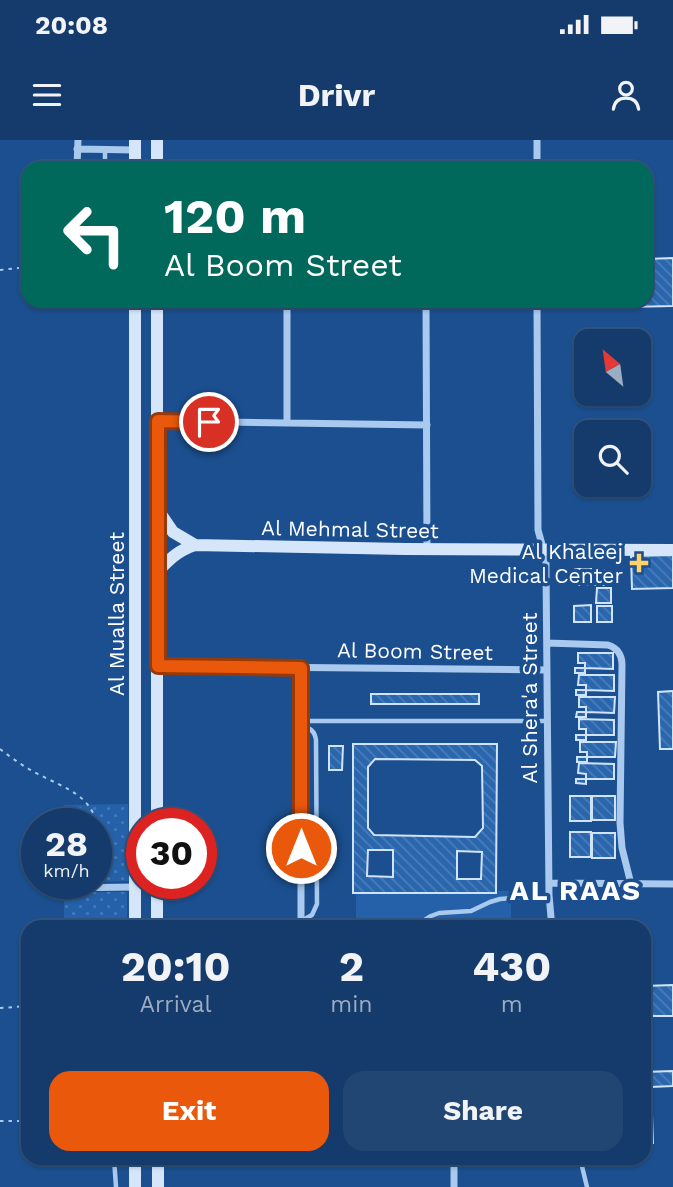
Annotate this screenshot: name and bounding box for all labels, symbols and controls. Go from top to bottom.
text: 20:08 [35,10,108,40]
icon: menu [28,76,66,114]
text: Drivr [298,76,375,114]
icon: person [607,76,645,114]
text: 120 m [164,187,306,245]
icon: left [49,189,140,280]
text: Al Boom Street [164,246,402,284]
north arrow [574,329,651,406]
map controls [574,329,651,497]
pin [179,392,239,452]
icon: arrive [190,403,228,441]
button: search [574,420,651,497]
street label: Al Mehmal Street [261,515,439,543]
street label: Al Mualla Street [104,532,129,696]
place label: Al Khaleej Medical Center [469,539,623,588]
marker: Al Khaleej Medical Center [629,553,649,573]
street label: Al Shera'a Street [517,612,542,783]
street label: Al Boom Street [337,637,493,665]
speed limit sign: 30 [126,808,217,899]
position arrow [264,811,338,885]
text: 28 [45,823,88,865]
text: km/h [43,860,90,881]
district label: AL RAAS [510,874,642,907]
text: 20:10 [121,942,231,991]
text: 2 [339,942,364,991]
text: 430 [472,942,551,991]
text: Arrival [140,991,212,1018]
text: min [330,991,373,1018]
text: m [501,991,523,1018]
button: Exit [49,1071,329,1151]
button: Share [343,1071,623,1151]

